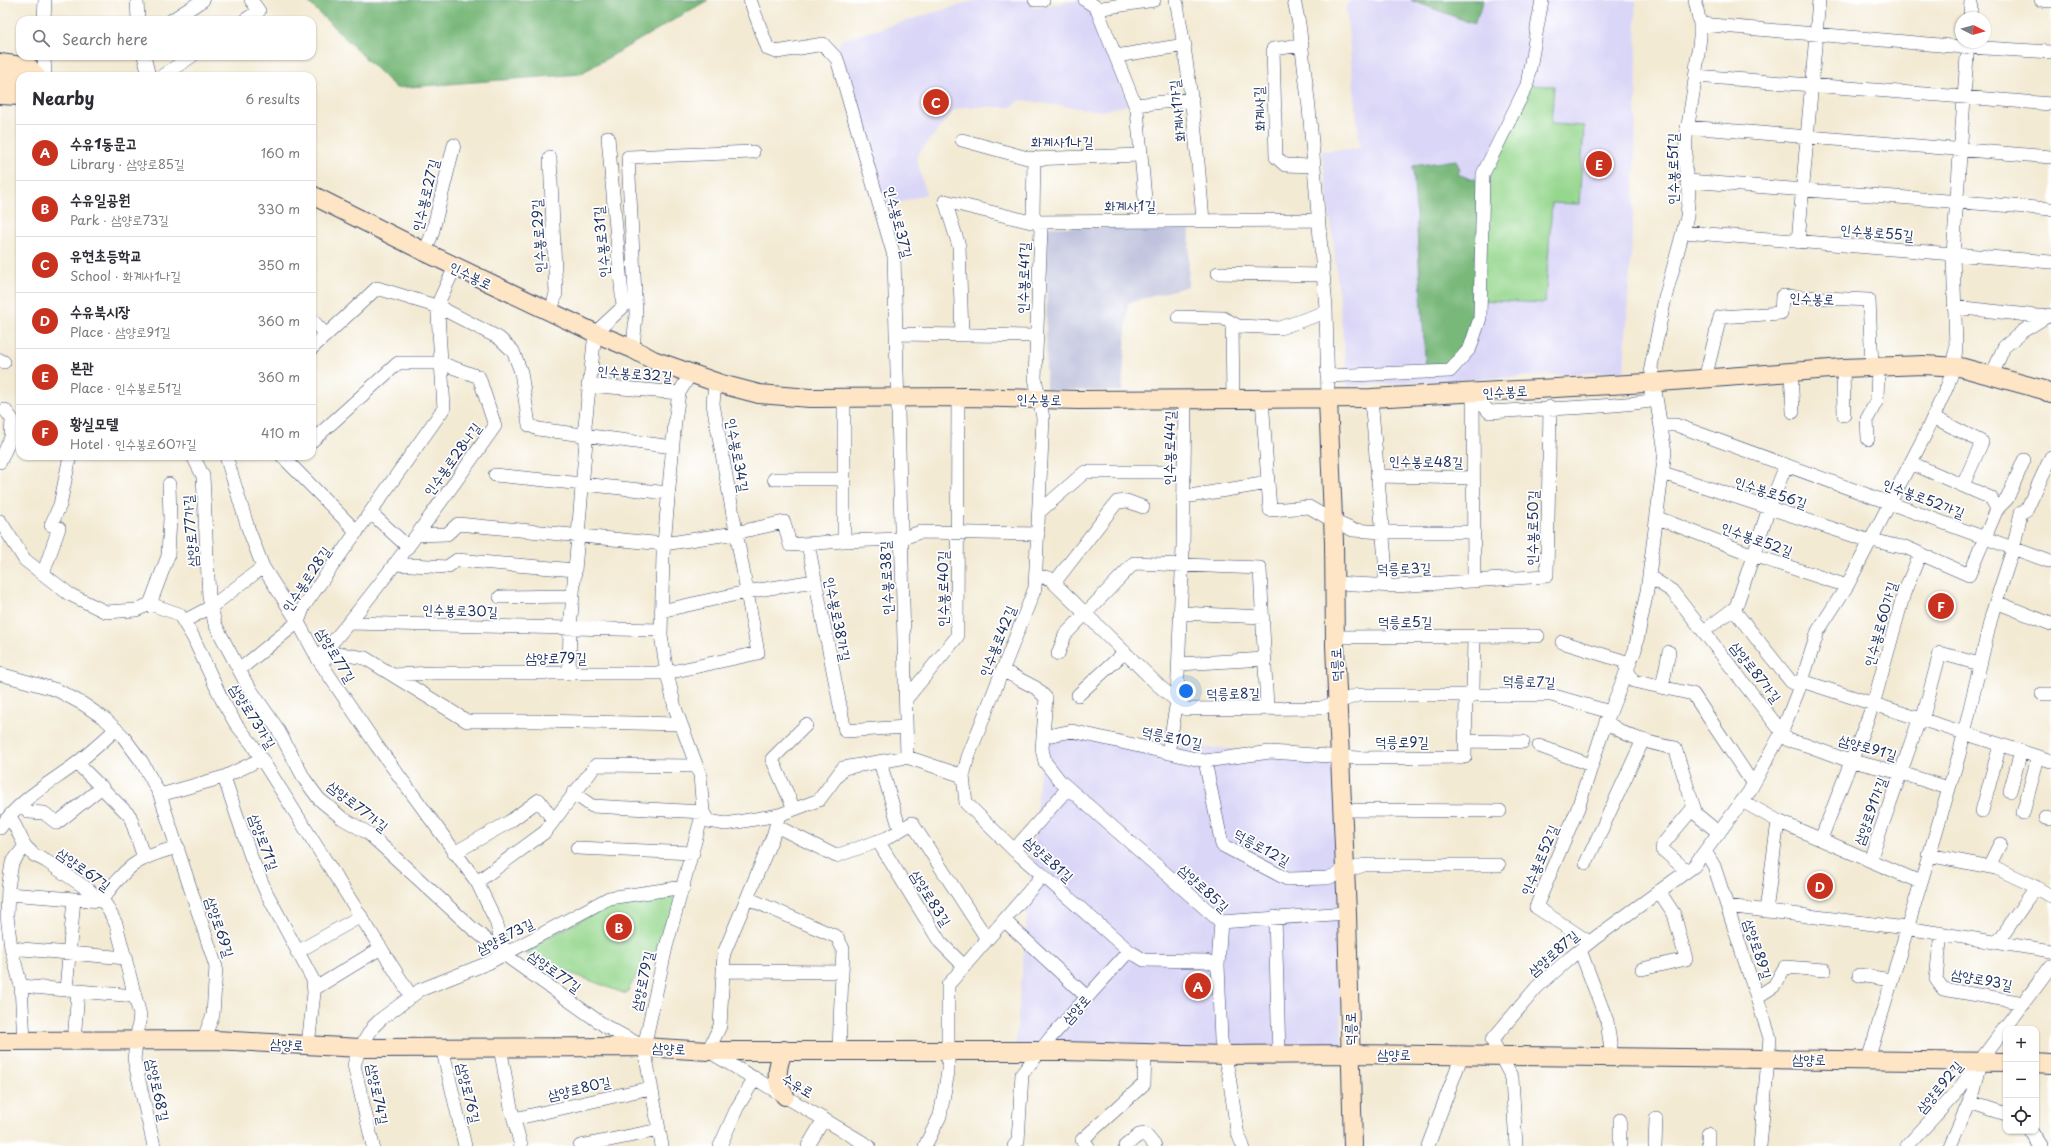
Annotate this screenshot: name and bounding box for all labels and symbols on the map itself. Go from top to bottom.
north arrow [1955,12,1991,48]
street label: 화계사1가길 [1163,78,1191,143]
street label: 화계사길 [1248,85,1270,132]
pin: C [923,87,949,117]
street label: 화계사1나길 [1031,131,1094,152]
street label: 인수봉로51길 [1662,133,1683,205]
pin: E [1586,149,1612,179]
street label: 인수봉로27길 [406,156,444,233]
street label: 인수봉로37길 [880,184,918,261]
street label: 화계사1길 [1104,195,1156,216]
street label: 인수봉로29길 [526,198,550,274]
street label: 인수봉로31길 [587,205,615,279]
street label: 인수봉로55길 [1839,218,1915,246]
street label: 인수봉로41길 [1011,241,1035,314]
street label: 인수봉로 [446,256,496,294]
street label: 인수봉로 [1789,286,1835,310]
street label: 인수봉로32길 [597,359,674,387]
street label: 인수봉로 [1482,379,1528,403]
street label: 인수봉로 [1016,388,1062,410]
street label: 인수봉로44길 [1158,410,1180,486]
street label: 인수봉로34길 [721,416,755,494]
street label: 인수봉로28나길 [418,417,486,500]
street label: 인수봉로48길 [1389,450,1464,472]
street label: 인수봉로56길 [1732,470,1811,514]
street label: 인수봉로52가길 [1880,473,1969,523]
street label: 인수봉로50길 [1521,489,1543,566]
street label: 삼양로77가길 [177,493,203,568]
street label: 인수봉로52길 [1718,516,1796,562]
street label: 인수봉로38길 [874,540,898,616]
street label: 인수봉로28길 [276,541,336,616]
street label: 인수봉로40길 [932,550,953,627]
street label: 덕릉로3길 [1377,557,1432,579]
street label: 인수봉로38가길 [820,575,857,664]
street label: 인수봉로60가길 [1858,578,1902,669]
pin: F [1928,591,1954,621]
street label: 인수봉로30길 [422,598,499,622]
street label: 인수봉로42길 [973,602,1021,680]
street label: 덕릉로5길 [1378,611,1433,632]
street label: 삼양로77길 [311,623,361,687]
street label: 삼양로87가길 [1725,637,1787,708]
street label: 삼양로79길 [526,647,587,668]
street label: 덕릉로 [1325,648,1347,682]
street label: 덕릉로7길 [1502,670,1557,692]
street label: 삼양로73가길 [225,679,282,753]
your location [1176,681,1196,701]
street label: 덕릉로8길 [1206,682,1261,704]
street label: 덕릉로10길 [1140,720,1205,754]
street label: 삼양로91길 [1836,729,1900,766]
street label: 덕릉로9길 [1375,731,1429,752]
street label: 삼양로91가길 [1848,773,1892,848]
street label: 삼양로77가길 [323,775,394,837]
street label: 삼양로71길 [244,811,284,874]
street label: 인수봉로52길 [1515,821,1564,899]
street label: 덕릉로12길 [1230,823,1295,871]
street label: 삼양로81길 [1020,831,1079,887]
street label: 삼양로67길 [53,842,116,896]
street label: 삼양로85길 [1174,859,1234,917]
street label: 삼양로83길 [905,866,957,931]
pin: D [1807,871,1833,901]
street label: 삼양로69길 [200,894,240,961]
street label: 삼양로73길 [473,912,538,959]
pin: B [606,912,632,942]
street label: 삼양로89길 [1738,916,1778,982]
street label: 삼양로87길 [1523,925,1584,981]
street label: 삼양로77길 [524,945,586,998]
street label: 삼양로79길 [625,948,659,1013]
street label: 삼양로93길 [1950,963,2015,995]
pin: A [1185,971,1211,1001]
street label: 삼양로 [1057,989,1095,1029]
street label: 덕릉로 [1339,1012,1361,1046]
street label: 삼양로 [270,1033,304,1055]
street label: 삼양로 [652,1037,686,1059]
street label: 삼양로 [1377,1043,1411,1065]
street label: 삼양로 [1792,1048,1826,1070]
street label: 삼양로92길 [1911,1056,1968,1118]
street label: 삼양로68길 [141,1057,175,1124]
street label: 삼양로76길 [452,1061,486,1126]
street label: 삼양로74길 [362,1062,394,1127]
street label: 수유로 [778,1067,818,1103]
street label: 삼양로80길 [545,1070,613,1105]

